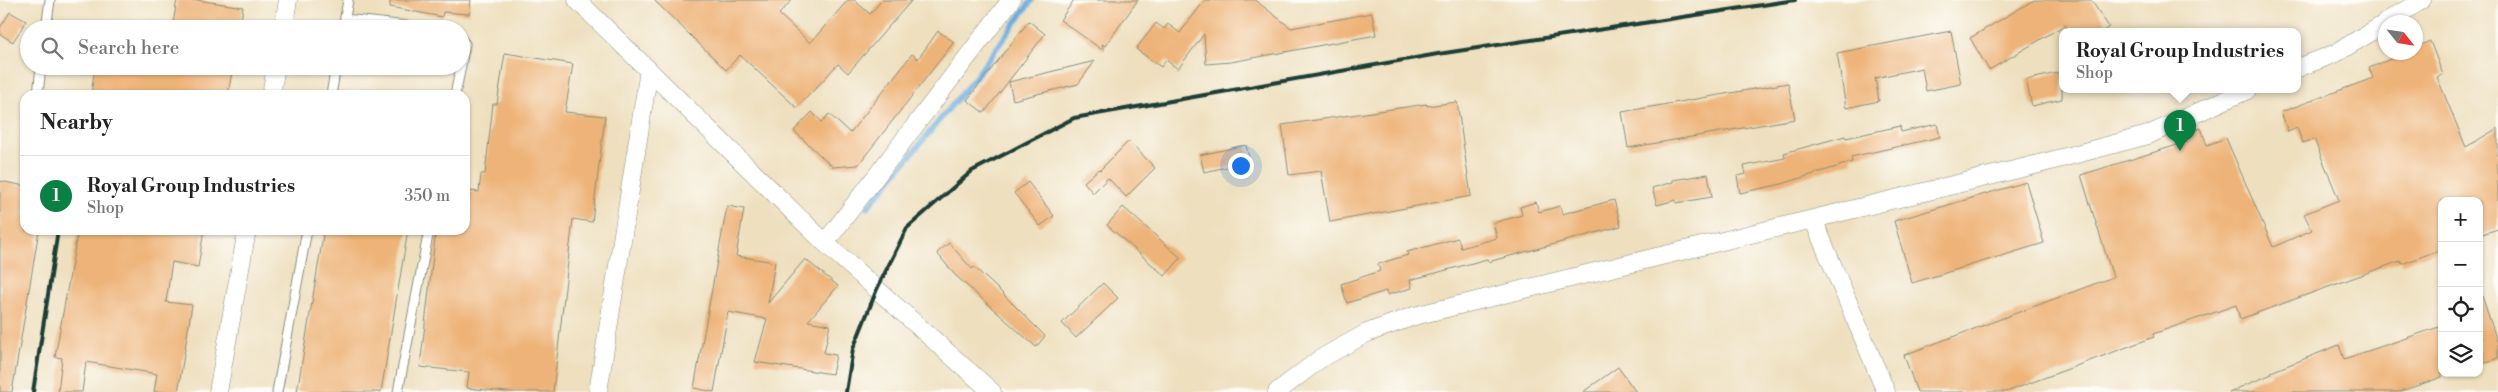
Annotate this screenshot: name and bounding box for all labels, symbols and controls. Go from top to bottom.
north arrow [2378,15,2423,60]
search box [20,20,470,75]
popup [2059,28,2301,93]
icon: search [38,34,66,62]
text: Search here [78,36,179,60]
text: Royal Group Industries [2076,39,2284,63]
text: Shop [2076,63,2113,83]
text: Nearby [40,110,113,136]
pin: 1 [2164,110,2196,151]
your location [1228,153,1254,179]
text: Royal Group Industries [87,174,295,198]
text: 1 [52,186,60,206]
text: 350 m [404,186,450,206]
map controls [2438,197,2483,377]
button: + [2438,197,2483,242]
text: Shop [87,198,124,218]
button: − [2438,242,2483,287]
button: locate [2438,287,2483,332]
button: layers [2438,332,2483,377]

